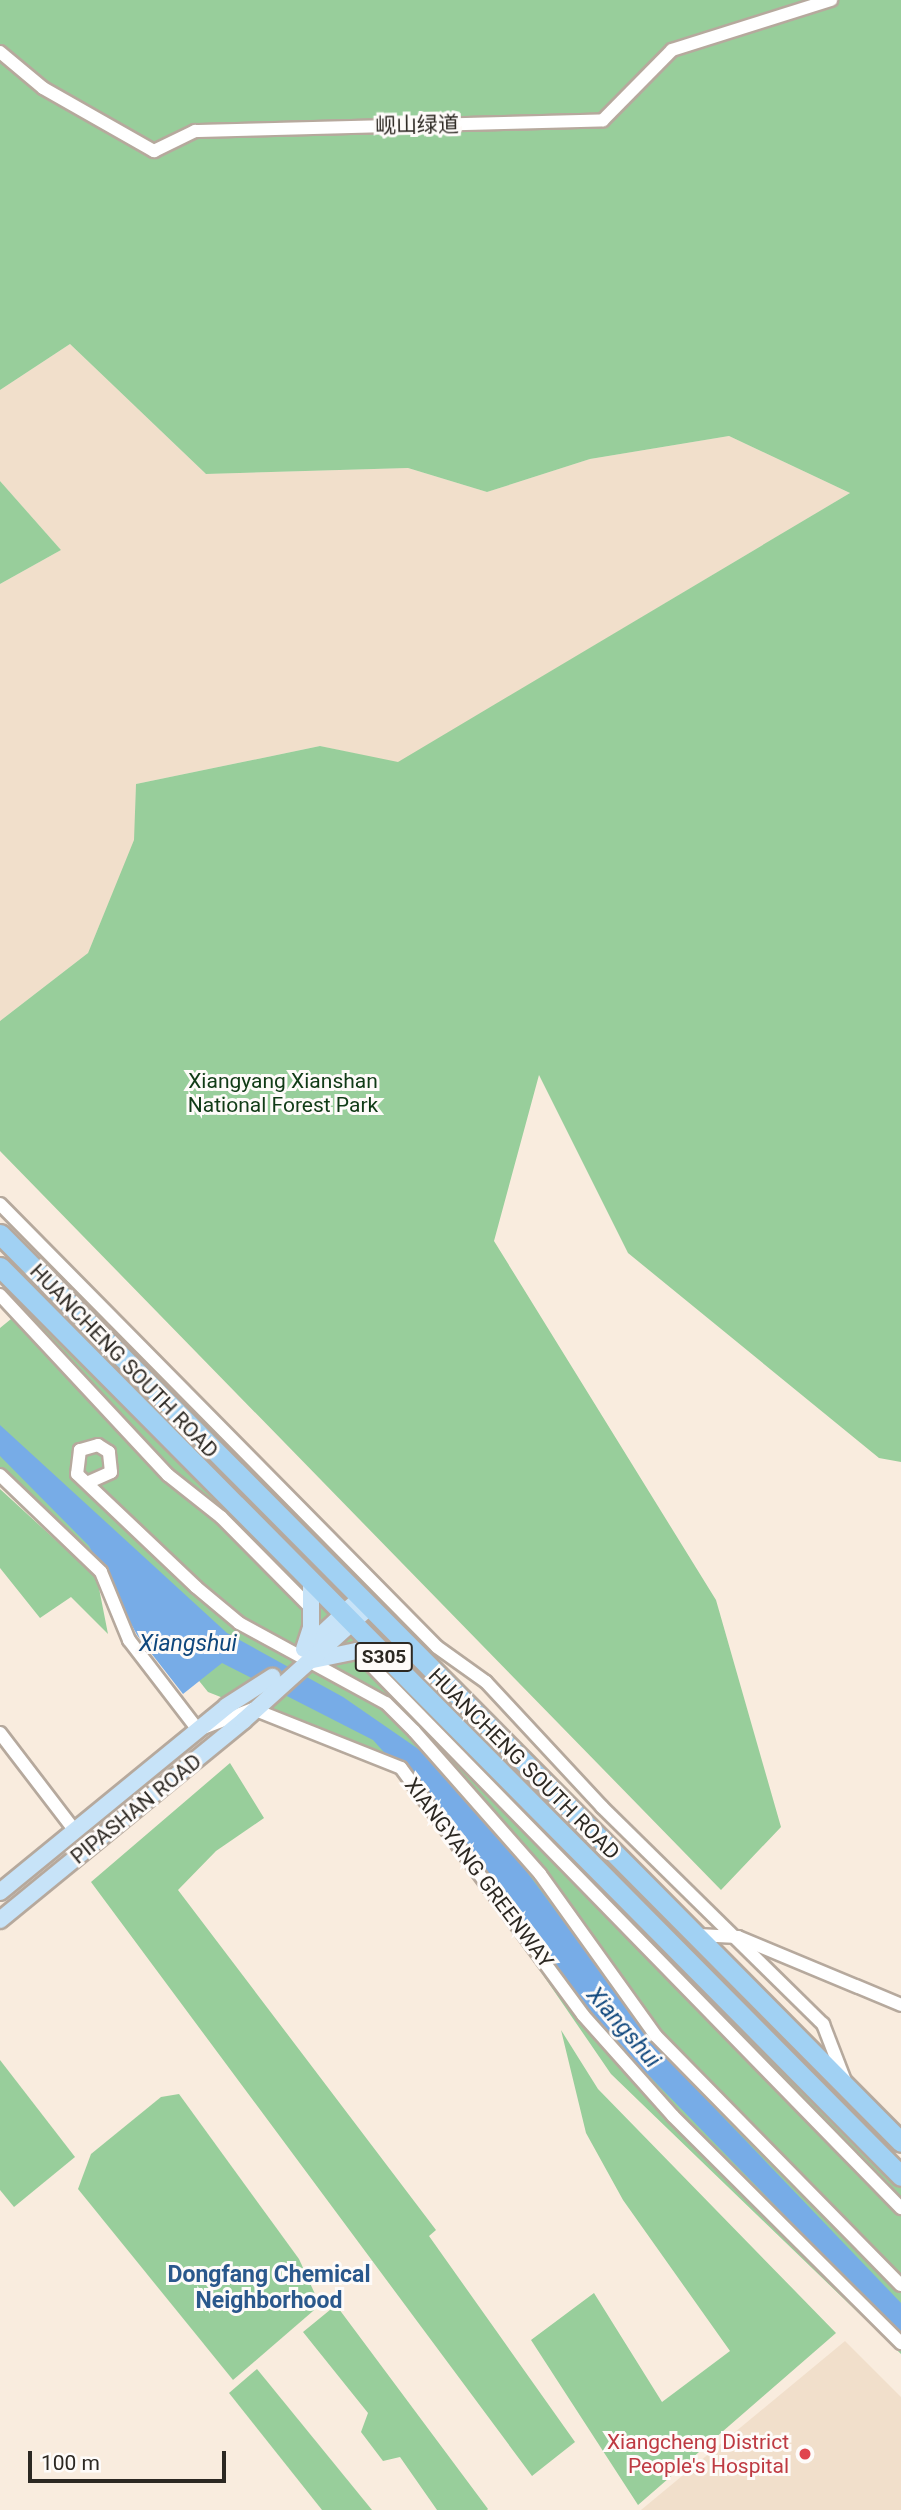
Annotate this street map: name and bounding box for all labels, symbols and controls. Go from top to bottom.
street label: 岘山绿道 [375,112,459,138]
park label: Xiangyang Xianshan National Forest Park [188,1068,378,1118]
street label: HUANCHENG SOUTH ROAD [25,1259,223,1463]
water label: Xiangshui [139,1630,237,1658]
road number: S305 [354,1642,414,1672]
street label: HUANCHENG SOUTH ROAD [423,1663,625,1865]
street label: PIPASHAN ROAD [66,1749,206,1869]
street label: XIANGYANG GREENWAY [399,1773,559,1973]
water label: Xiangshui [580,1982,666,2074]
district label: Dongfang Chemical Neighborhood [168,2261,370,2315]
place label: Xiangcheng District People's Hospital [607,2429,789,2479]
scale bar [32,2436,229,2480]
marker: Xiangcheng District People's Hospital [795,2444,815,2464]
text: 100 m [41,2451,100,2475]

